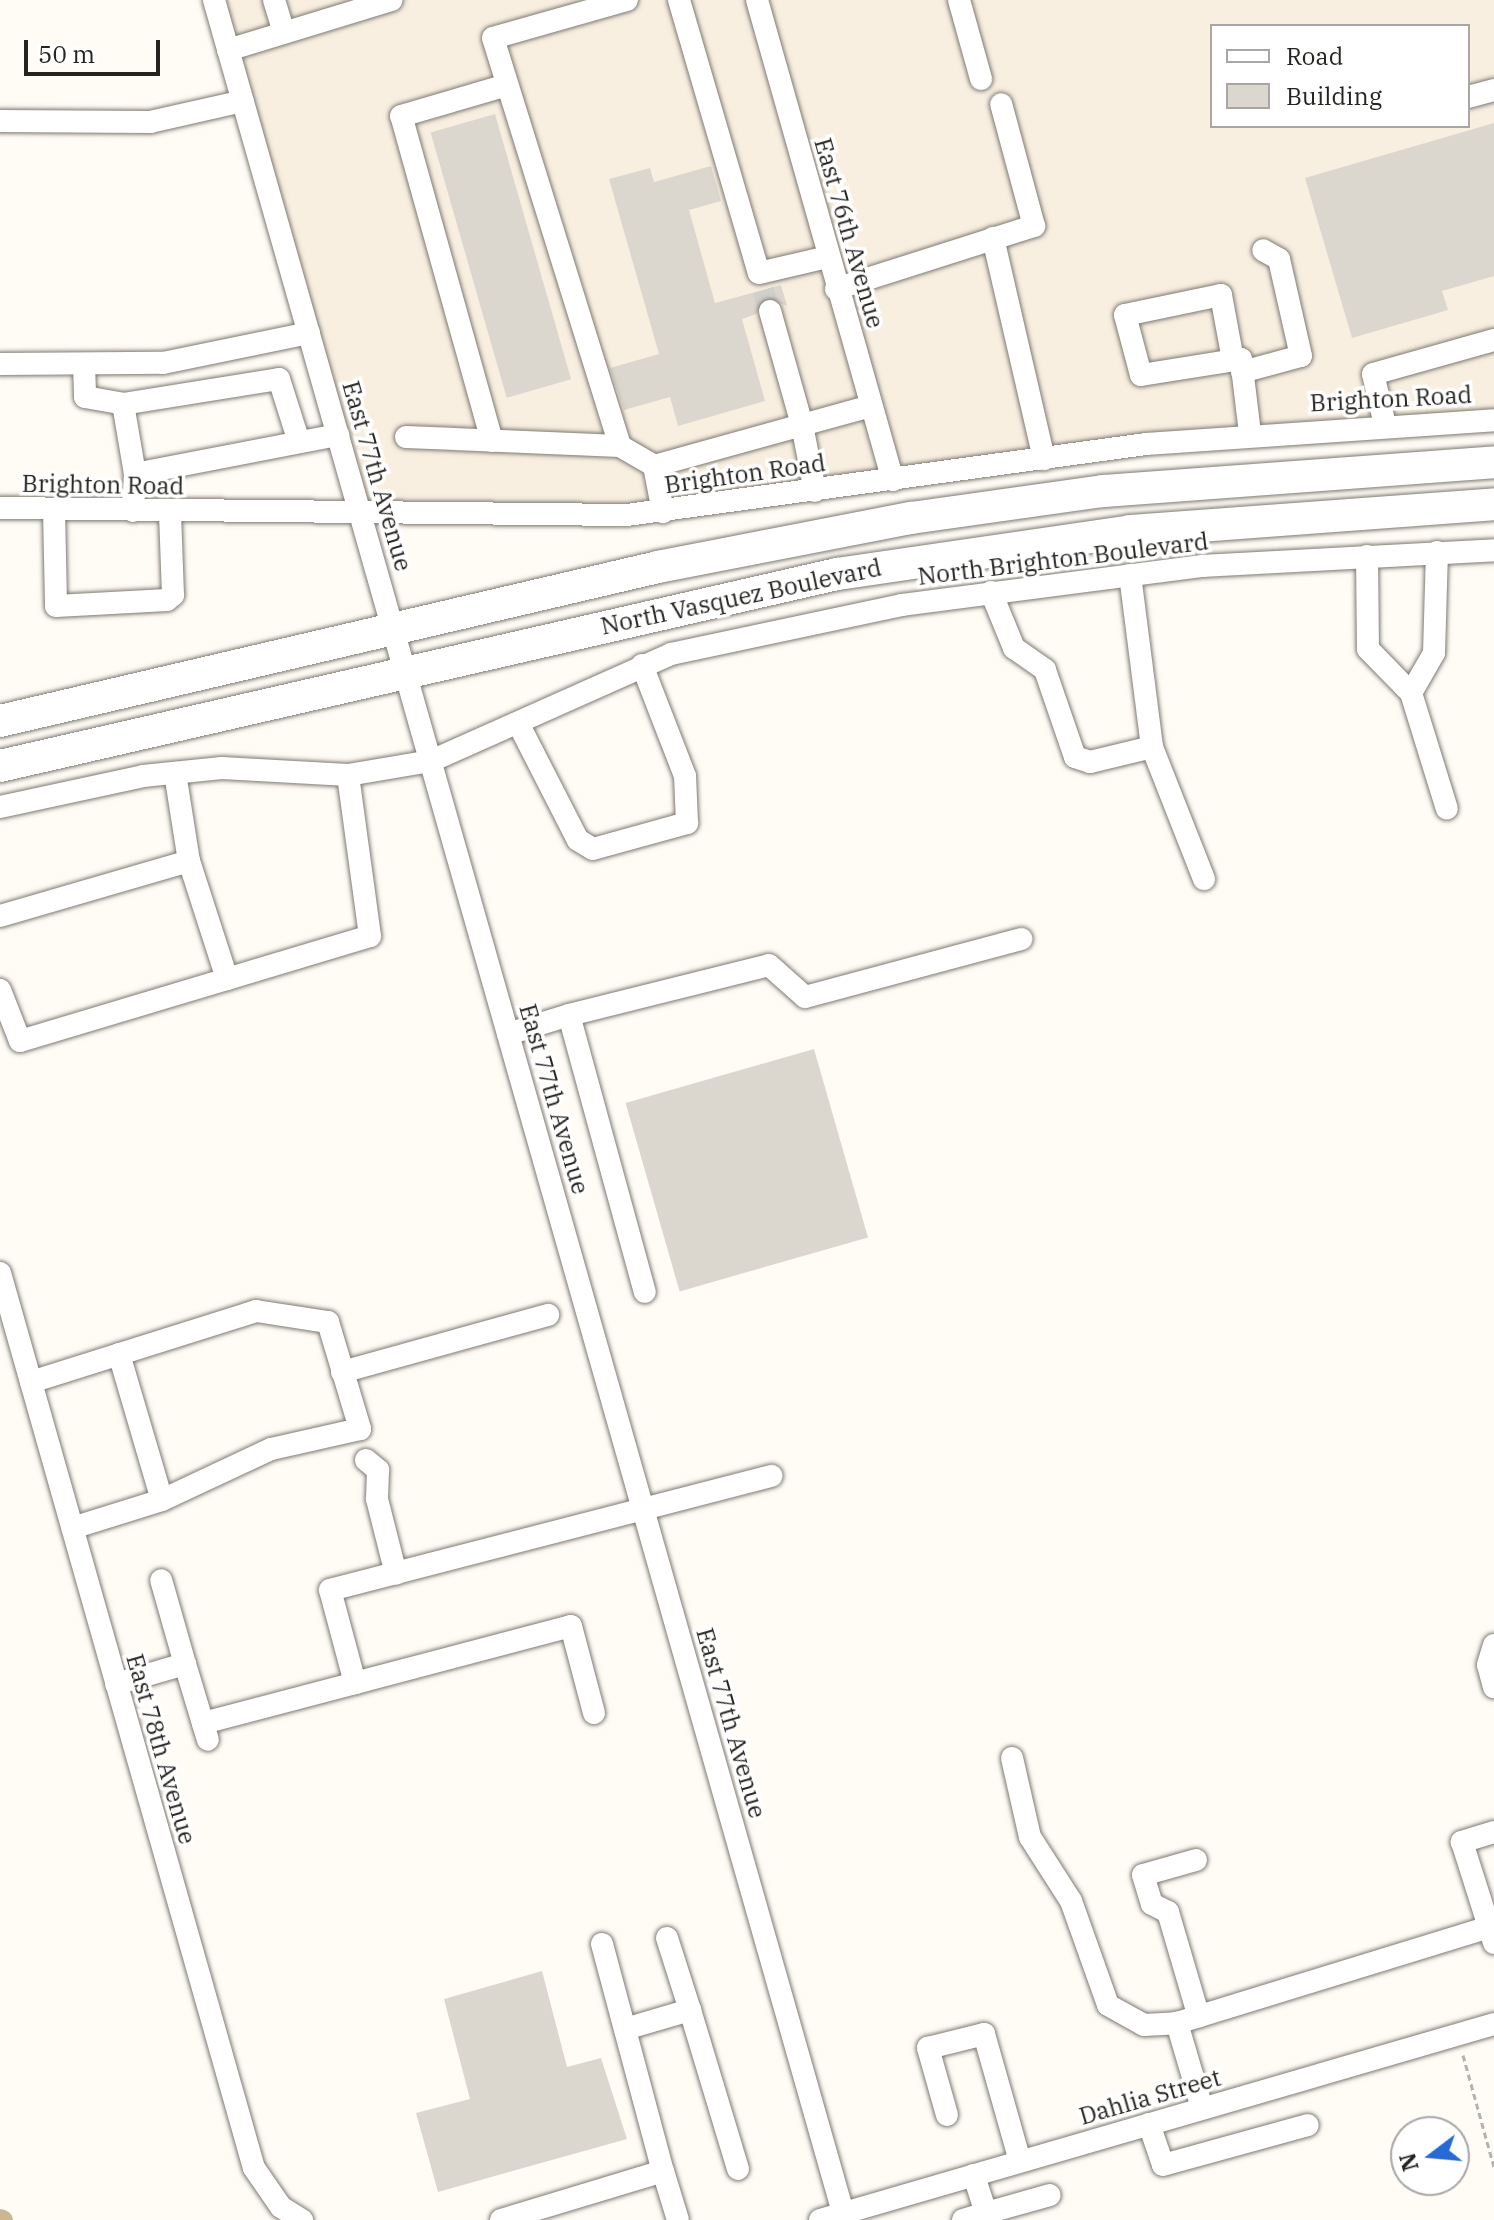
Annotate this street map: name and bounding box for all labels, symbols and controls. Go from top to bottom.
scale bar [28,24,164,74]
legend [1210,24,1470,128]
text: 50 m [38,38,95,70]
text: Road [1286,40,1343,72]
text: Building [1286,80,1382,112]
street label: East 76th Avenue [808,135,890,331]
street label: East 77th Avenue [336,378,418,574]
street label: Brighton Road [1309,380,1473,418]
street label: Brighton Road [663,448,827,500]
street label: Brighton Road [22,469,184,501]
street label: North Brighton Boulevard [916,527,1210,591]
street label: North Vasquez Boulevard [598,553,884,641]
street label: East 77th Avenue [513,1001,595,1197]
street label: East 77th Avenue [690,1625,772,1821]
street label: East 78th Avenue [120,1651,202,1847]
street label: Dahlia Street [1076,2063,1224,2131]
north arrow [1390,2116,1470,2196]
text: N [1392,2150,1425,2175]

